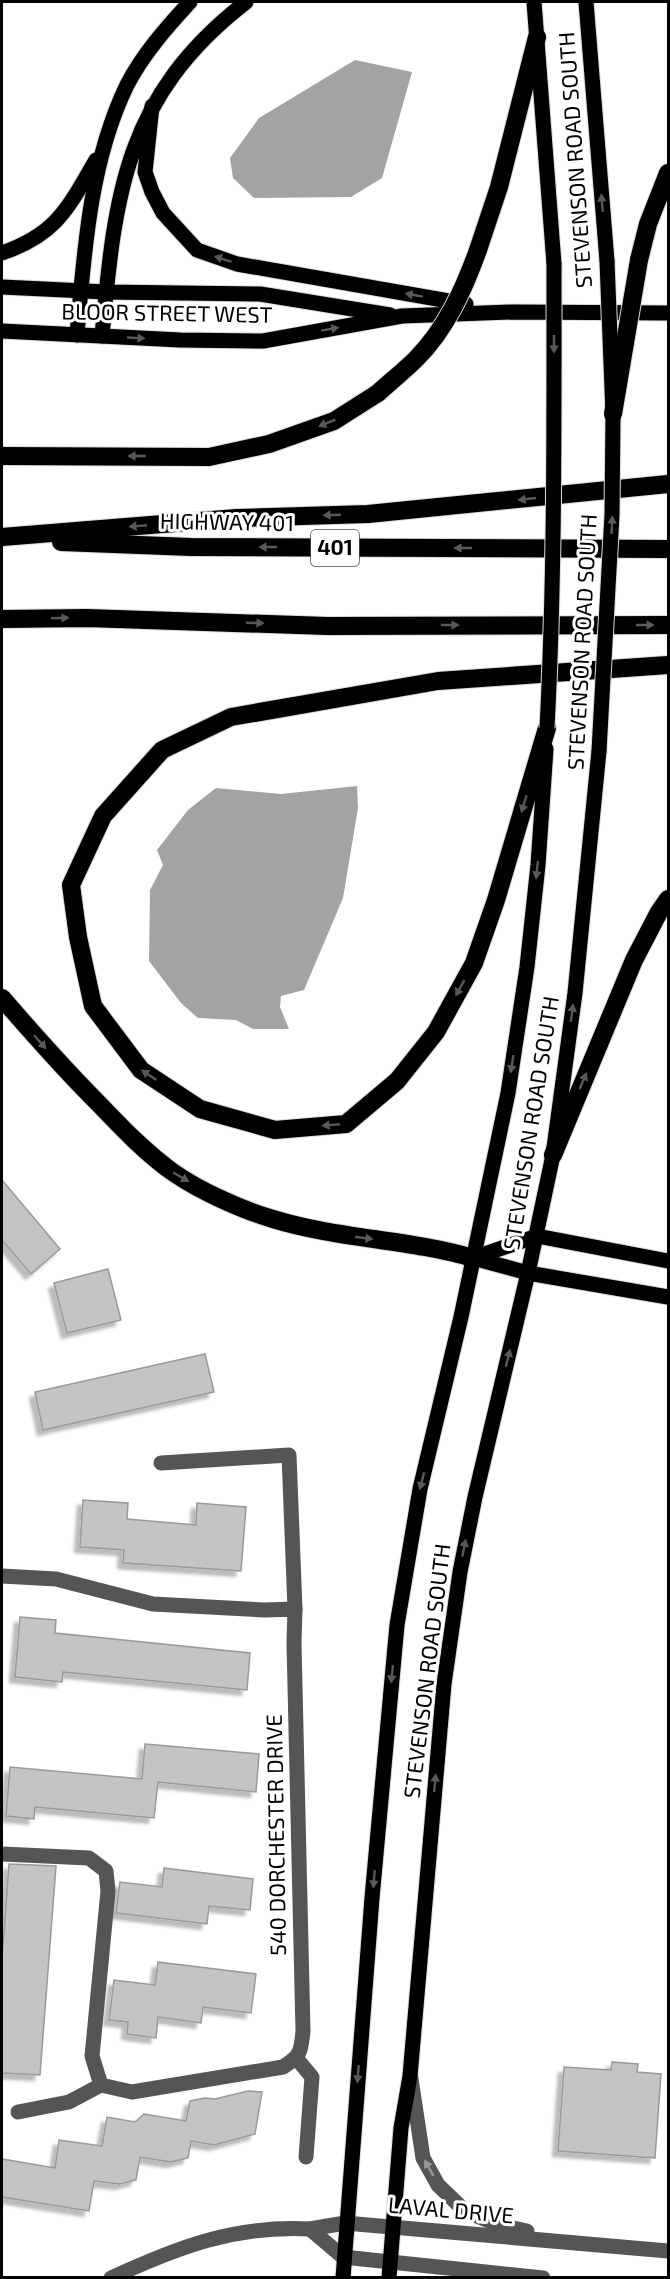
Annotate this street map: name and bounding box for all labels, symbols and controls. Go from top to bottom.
street label: STEVENSON ROAD SOUTH [552,31,596,289]
one-way arrow [597,193,607,212]
one-way arrow [214,254,232,264]
one-way arrow [405,290,424,299]
street label: BLOOR STREET WEST [61,297,273,327]
one-way arrow [320,325,339,334]
one-way arrow [126,333,145,342]
one-way arrow [549,334,559,353]
one-way arrow [318,418,336,428]
one-way arrow [128,451,147,461]
one-way arrow [517,494,536,504]
street label: HIGHWAY 401 [160,507,294,535]
one-way arrow [323,510,342,519]
street label: STEVENSON ROAD SOUTH [561,513,601,771]
one-way arrow [607,515,616,534]
one-way arrow [128,521,147,531]
road number: 401 [311,530,359,566]
one-way arrow [259,542,278,552]
one-way arrow [454,543,473,553]
one-way arrow [50,613,69,623]
one-way arrow [245,619,264,628]
one-way arrow [440,620,459,630]
one-way arrow [635,620,654,630]
one-way arrow [519,795,528,813]
one-way arrow [532,861,542,880]
one-way arrow [455,980,465,997]
street label: STEVENSON ROAD SOUTH [497,994,563,1252]
one-way arrow [567,1004,577,1023]
one-way arrow [33,1034,46,1049]
one-way arrow [508,1054,517,1073]
one-way arrow [141,1070,157,1081]
one-way arrow [579,1072,588,1090]
one-way arrow [321,1121,340,1130]
one-way arrow [173,1171,189,1182]
one-way arrow [355,1233,374,1243]
one-way arrow [504,1349,513,1368]
one-way arrow [417,1472,427,1490]
one-way arrow [460,1539,469,1558]
street label: STEVENSON ROAD SOUTH [397,1542,455,1800]
one-way arrow [387,1664,397,1683]
street label: 540 DORCHESTER DRIVE [260,1714,290,1956]
one-way arrow [430,1774,440,1793]
one-way arrow [369,1870,379,1889]
one-way arrow [353,2064,363,2083]
one-way arrow [424,2160,434,2177]
street label: LAVAL DRIVE [387,2191,515,2227]

